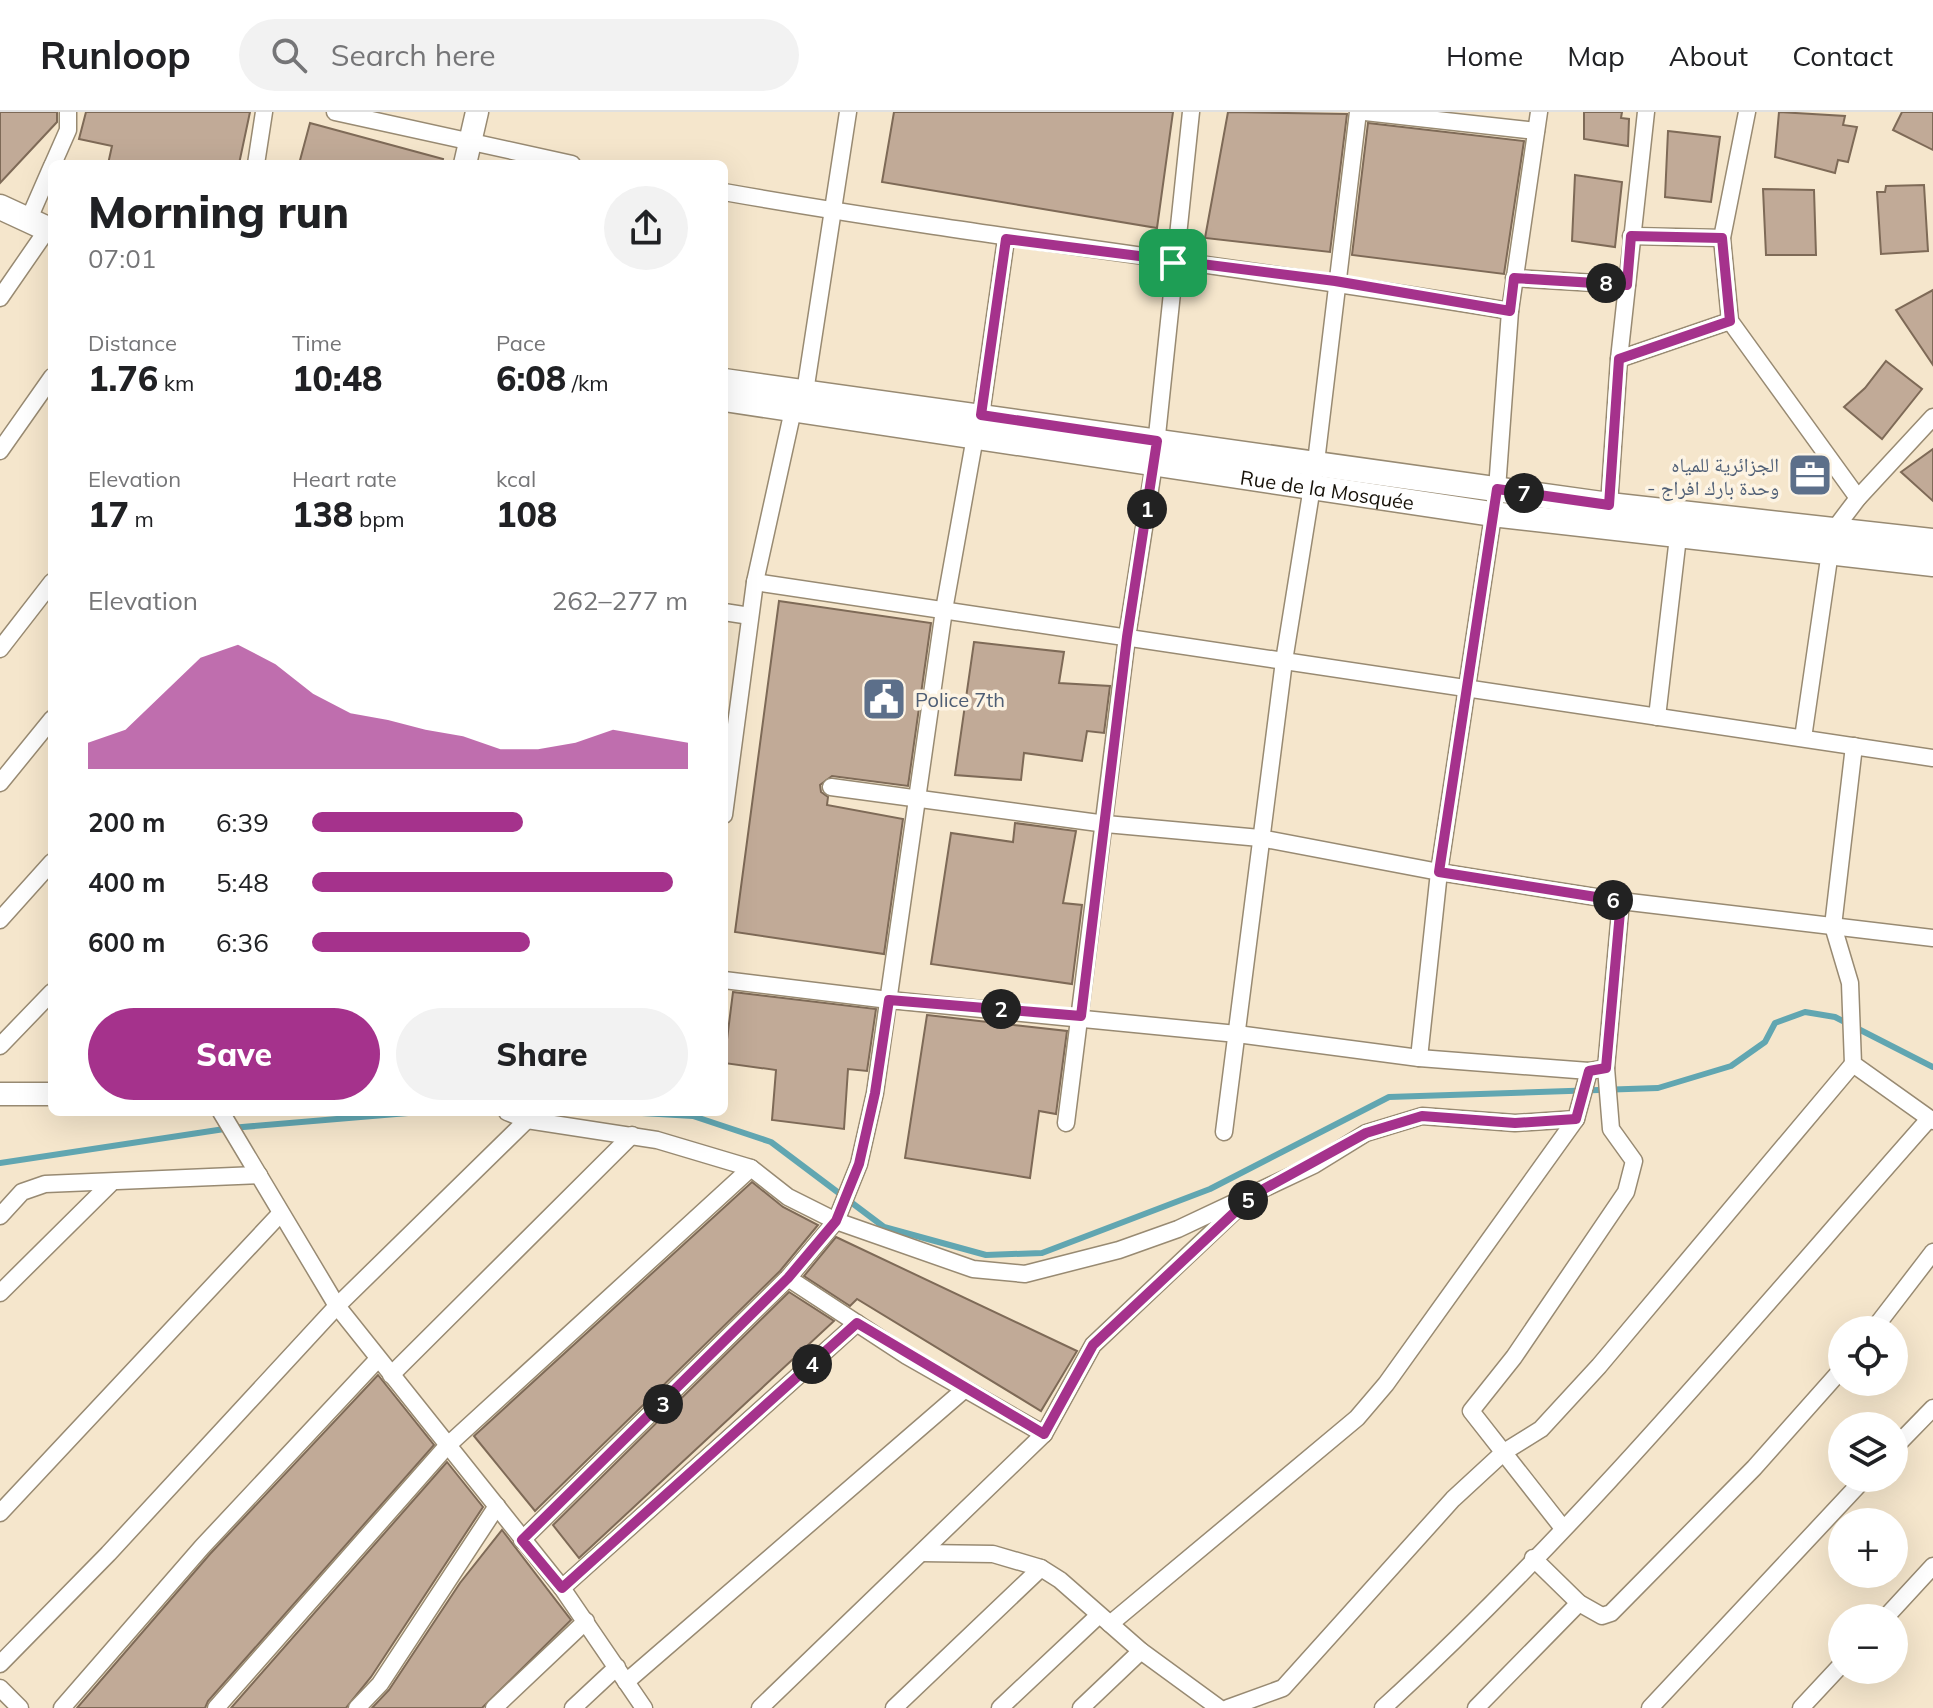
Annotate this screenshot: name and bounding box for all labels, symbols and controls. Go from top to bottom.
search box [239,19,799,91]
text: Runloop [40,31,191,79]
icon: search [267,33,311,77]
text: Search here [331,36,496,74]
text: Home [1446,38,1523,73]
text: Map [1567,38,1625,73]
text: About [1669,38,1748,73]
text: Contact [1792,38,1893,73]
text: Morning run [88,184,349,239]
button: share [604,186,688,270]
pin [1139,229,1207,297]
icon: arrive [1151,241,1195,285]
text: 07:01 [88,242,156,275]
pin: 8 [1586,263,1626,303]
text: 8 [1599,269,1613,297]
text: Distance [88,329,177,357]
text: Time [292,329,342,357]
text: Pace [496,329,546,357]
text: 1.76 [88,357,158,400]
text: 10:48 [292,357,382,400]
text: 6:08 [496,357,566,400]
text: km [158,369,194,397]
text: /km [566,369,609,397]
office icon: الجزائرية للمياه - وحدة بارك افراج [1786,451,1834,499]
place label: الجزائرية للمياه - وحدة بارك افراج [1647,452,1779,501]
street label: Rue de la Mosquée [1239,464,1416,515]
text: Elevation [88,465,181,493]
text: Heart rate [292,465,397,493]
text: kcal [496,465,536,493]
pin: 7 [1504,473,1544,513]
text: 7 [1517,479,1531,507]
pin: 1 [1127,489,1167,529]
text: 17 [88,493,129,536]
text: 138 [292,493,353,536]
text: 108 [496,493,557,536]
text: 1 [1140,495,1154,523]
text: m [129,505,154,533]
text: bpm [353,505,405,533]
text: Elevation [88,584,198,617]
text: 262–277 m [552,584,688,617]
public building icon: Police 7th [860,675,908,723]
place label: Police 7th [915,687,1005,712]
text: 200 m [88,806,165,839]
text: 6:39 [216,806,269,839]
text: 400 m [88,866,165,899]
text: 5:48 [216,866,269,899]
pin: 6 [1593,880,1633,920]
text: 6 [1606,886,1620,914]
text: 600 m [88,926,165,959]
text: 6:36 [216,926,269,959]
pin: 2 [981,989,1021,1029]
text: 2 [994,995,1008,1023]
button: Save [88,1008,380,1100]
button: Share [396,1008,688,1100]
pin: 5 [1228,1180,1268,1220]
text: 5 [1241,1186,1255,1214]
map controls [1828,1316,1908,1684]
button: locate [1828,1316,1908,1396]
pin: 4 [792,1344,832,1384]
text: 4 [805,1350,819,1378]
pin: 3 [643,1384,683,1424]
text: 3 [656,1390,670,1418]
button: layers [1828,1412,1908,1492]
button: + [1828,1508,1908,1588]
button: − [1828,1604,1908,1684]

